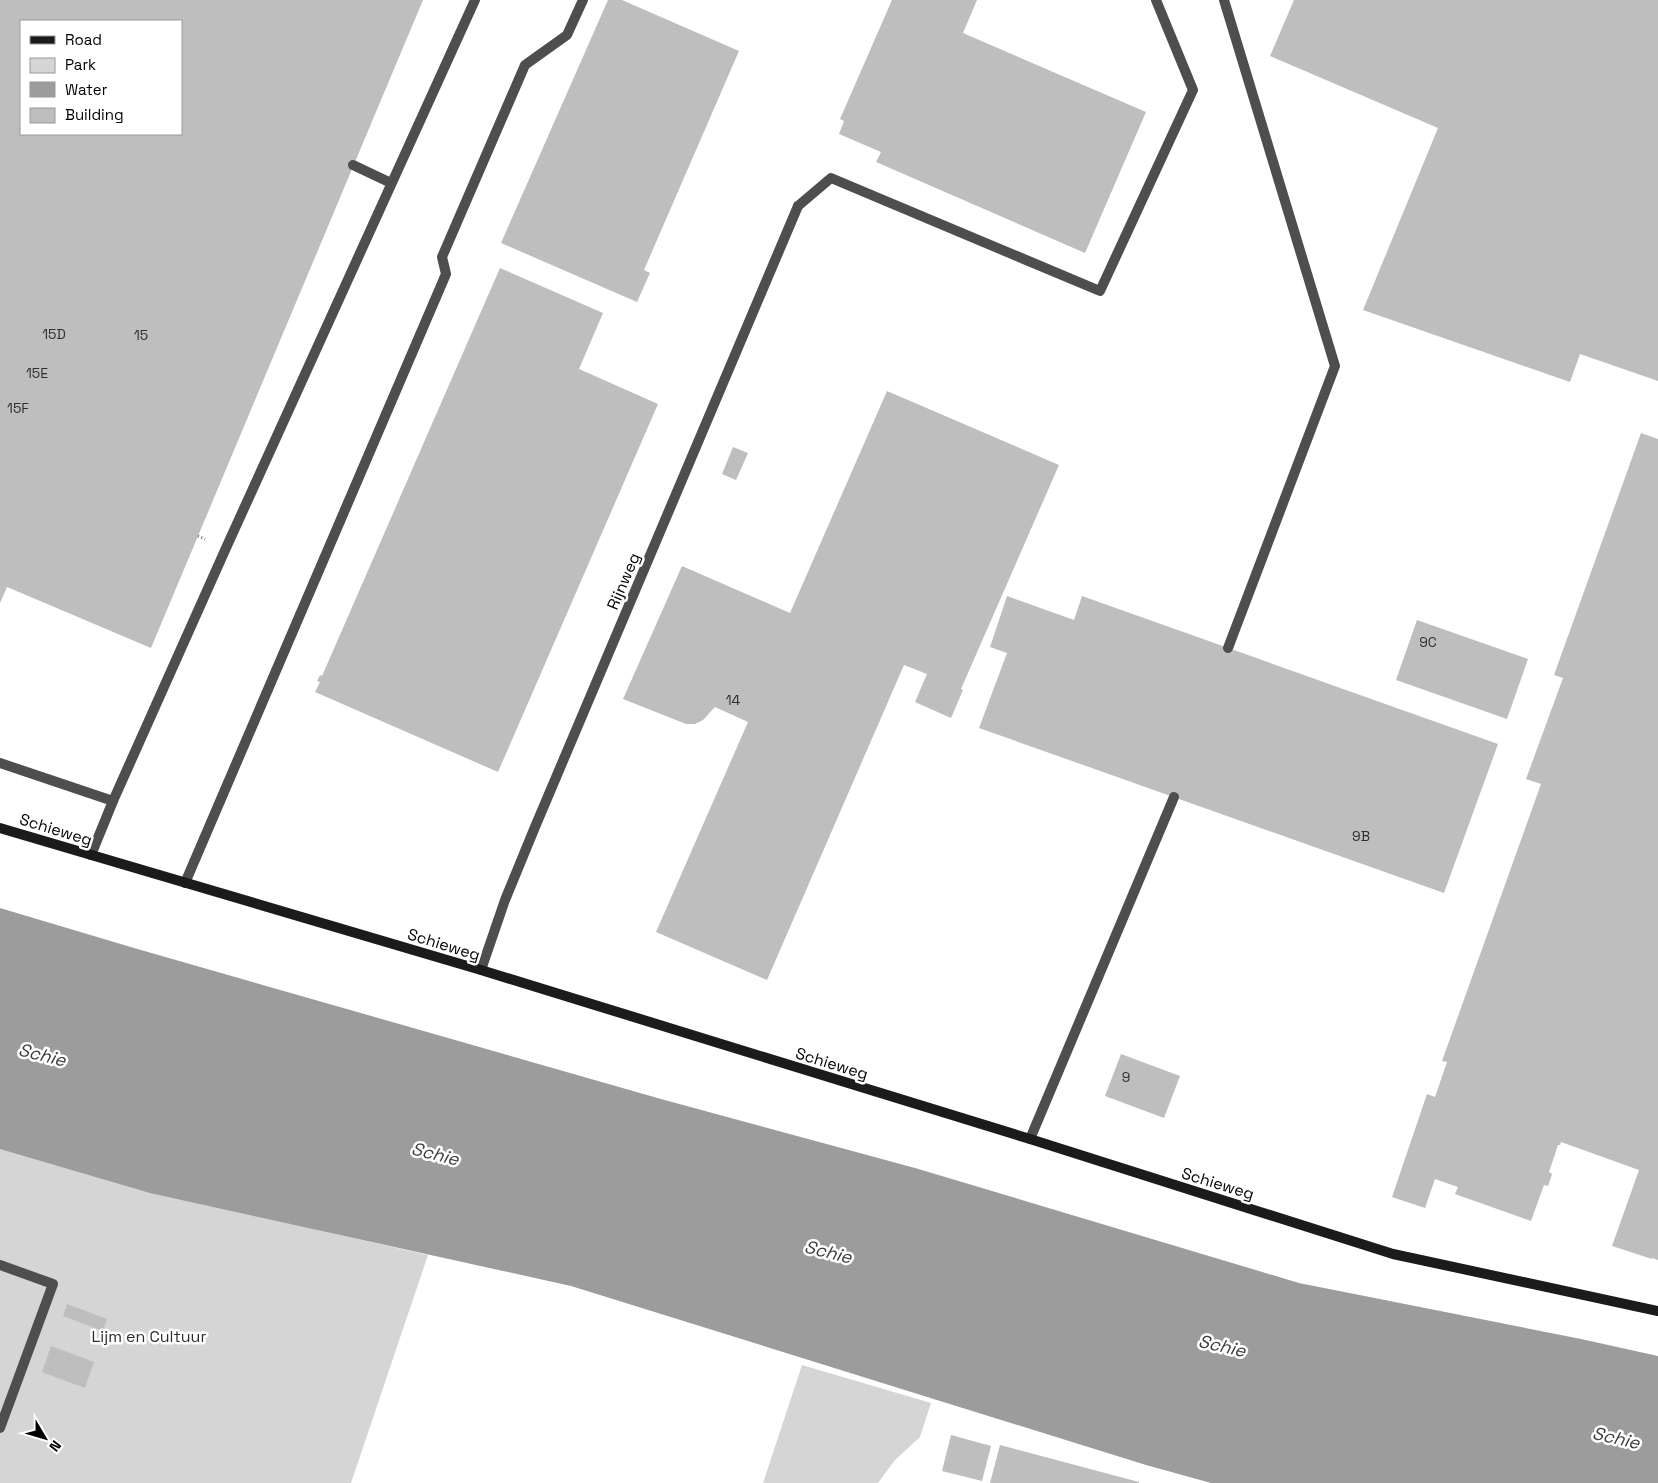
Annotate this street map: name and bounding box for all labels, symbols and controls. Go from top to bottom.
legend [20,20,182,135]
text: Road [65,30,102,49]
text: Park [65,55,96,74]
text: Water [65,80,108,99]
text: Building [65,105,124,124]
house number: 15D [42,325,66,343]
house number: 15 [134,326,148,344]
house number: 15E [26,364,48,382]
house number: 15F [7,399,29,417]
street label: Rijnweg [602,549,645,613]
house number: 9C [1419,633,1437,651]
house number: 14 [726,691,741,709]
street label: Schieweg [17,808,95,850]
house number: 9B [1352,827,1370,845]
street label: Schieweg [405,923,483,965]
water label: Schie [16,1038,69,1072]
street label: Schieweg [793,1042,871,1084]
house number: 9 [1122,1068,1130,1086]
water label: Schie [409,1137,462,1171]
street label: Schieweg [1179,1162,1257,1204]
water label: Schie [802,1235,855,1269]
park label: Lijm en Cultuur [92,1326,206,1347]
water label: Schie [1196,1329,1249,1362]
north arrow [20,1413,70,1463]
water label: Schie [1590,1421,1643,1454]
text: N [45,1437,65,1455]

